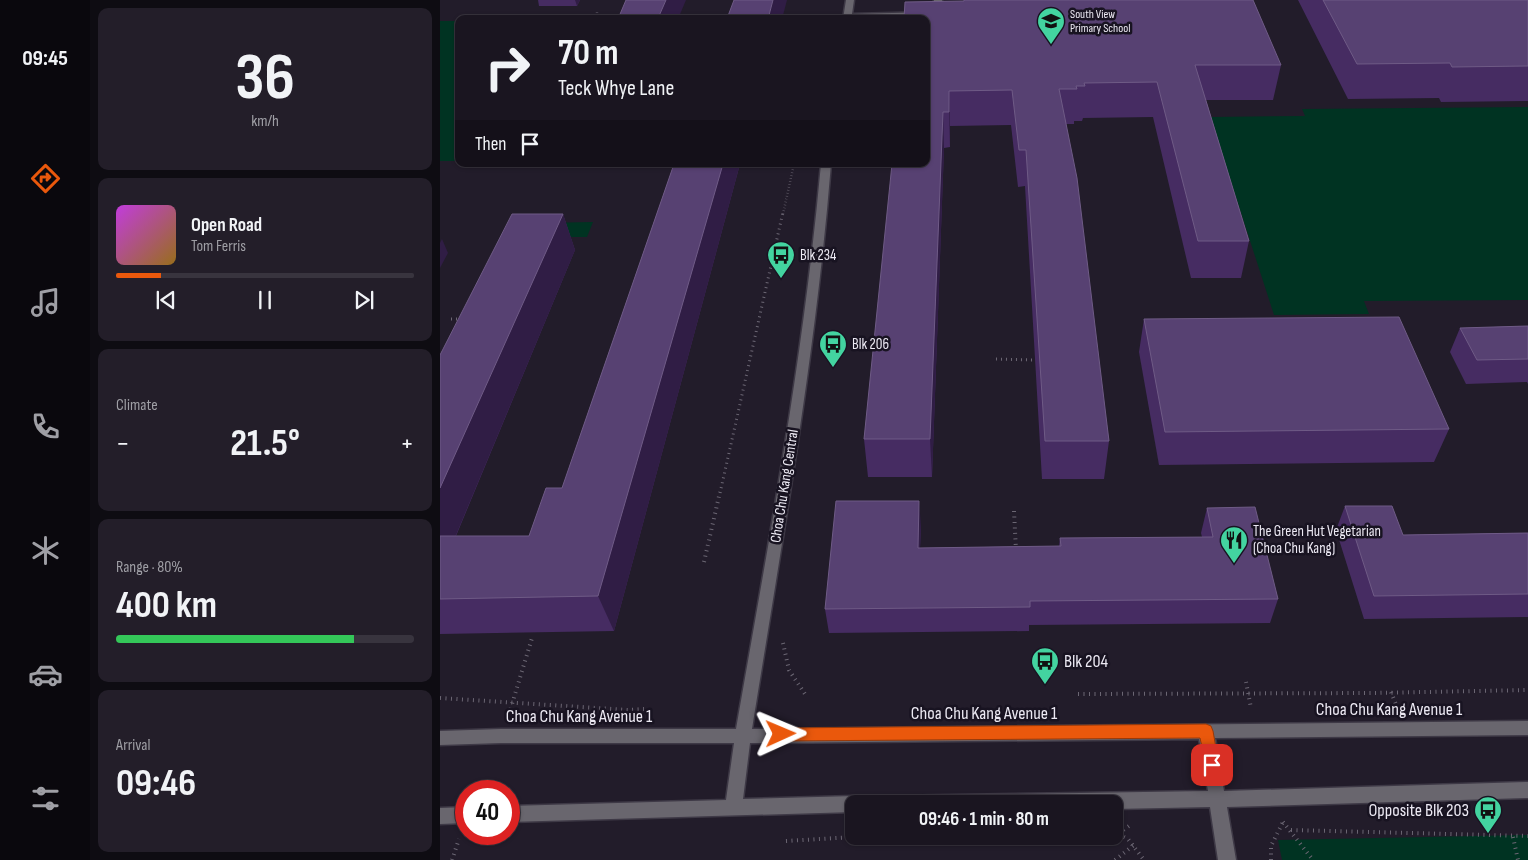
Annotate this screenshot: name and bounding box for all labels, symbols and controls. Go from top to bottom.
school or university icon: South View Primary School [1036,6,1066,45]
place label: South View Primary School [1070,7,1130,36]
text: 70 m [558,32,618,75]
icon: right [475,35,540,100]
text: 36 [235,40,295,118]
text: 09:45 [22,45,68,72]
text: Teck Whye Lane [558,75,674,102]
text: km/h [251,112,279,131]
icon: arrive [516,130,544,158]
text: Then [475,133,506,156]
icon: directions [28,161,63,196]
text: Open Road [191,214,262,237]
text: Tom Ferris [191,237,246,256]
bus stop icon: Blk 234 [766,240,796,279]
place label: Blk 234 [800,246,836,265]
icon: music [28,285,63,320]
icon: previous [152,286,180,314]
icon: pause [251,286,279,314]
icon: next [350,286,378,314]
bus stop icon: Blk 206 [818,329,848,368]
place label: Blk 206 [852,335,889,354]
text: Climate [116,396,158,415]
icon: phone [28,409,63,444]
text: 21.5° [230,421,300,466]
text: − [116,427,130,460]
text: + [400,427,414,460]
street label: Choa Chu Kang Central [766,428,803,544]
place label: The Green Hut Vegetarian (Choa Chu Kang) [1253,522,1381,558]
restaurant icon: The Green Hut Vegetarian (Choa Chu Kang) [1219,525,1249,564]
icon: climate [28,533,63,568]
text: Range · 80% [116,558,183,577]
text: 400 km [116,583,217,628]
bus stop icon: Blk 204 [1030,646,1060,685]
place label: Blk 204 [1064,651,1109,672]
icon: car [28,657,63,692]
street label: Choa Chu Kang Avenue 1 [1316,699,1463,720]
street label: Choa Chu Kang Avenue 1 [911,703,1058,724]
street label: Choa Chu Kang Avenue 1 [506,706,653,727]
position arrow [754,707,806,759]
text: Arrival [116,736,150,755]
pin [1191,744,1233,786]
icon: arrive [1198,751,1226,779]
text: 09:46 [116,761,196,806]
speed limit sign: 40 [455,780,520,845]
icon: filters [28,781,63,816]
bus stop icon: Opposite Blk 203 [1473,795,1503,834]
place label: Opposite Blk 203 [1368,800,1469,821]
text: 09:46 · 1 min · 80 m [919,808,1049,831]

